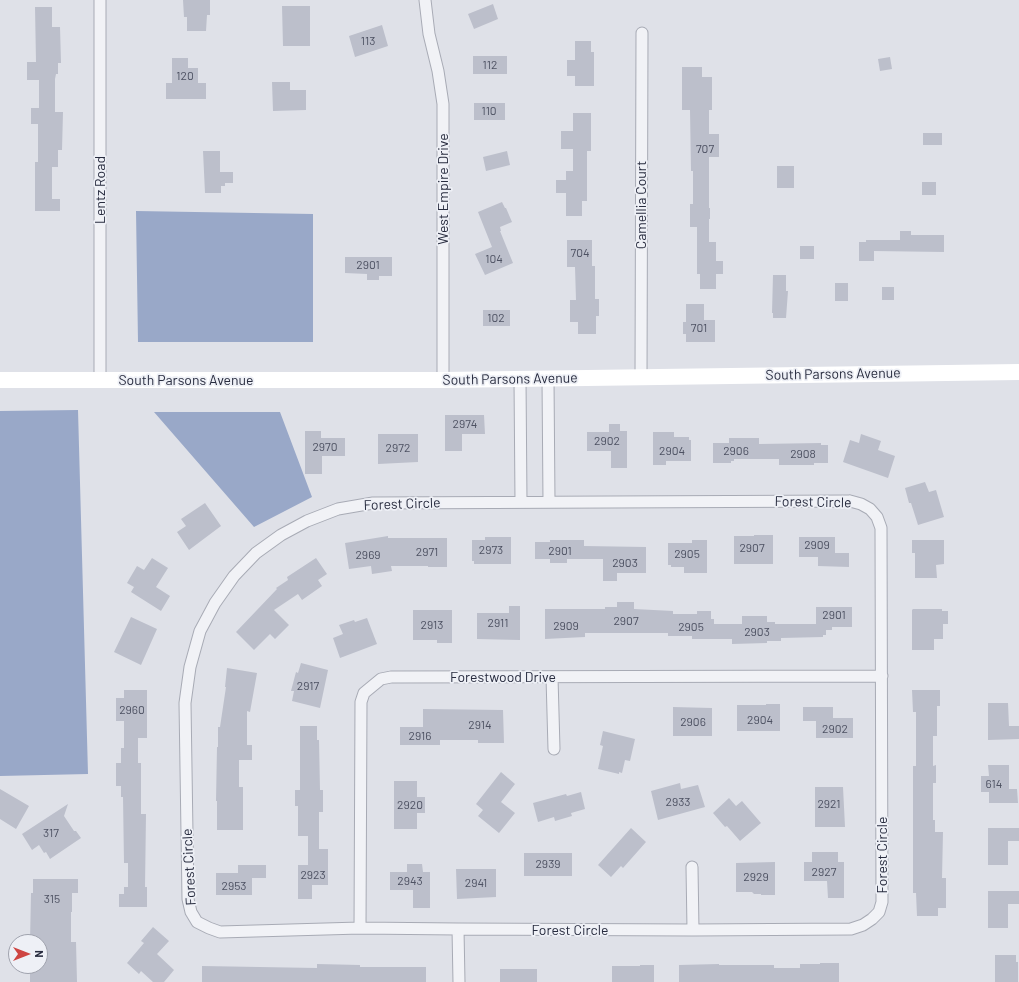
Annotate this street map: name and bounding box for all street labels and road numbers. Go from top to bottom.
street label: West Empire Drive [435,133,451,245]
street label: Lentz Road [92,156,108,224]
street label: Camellia Court [633,161,649,249]
street label: South Parsons Avenue [765,364,901,384]
street label: South Parsons Avenue [442,369,578,389]
street label: South Parsons Avenue [118,372,254,388]
street label: Forest Circle [774,493,852,511]
street label: Forest Circle [363,494,441,514]
street label: Forestwood Drive [450,669,556,685]
street label: Forest Circle [874,816,890,894]
street label: Forest Circle [179,828,199,906]
street label: Forest Circle [531,922,609,938]

